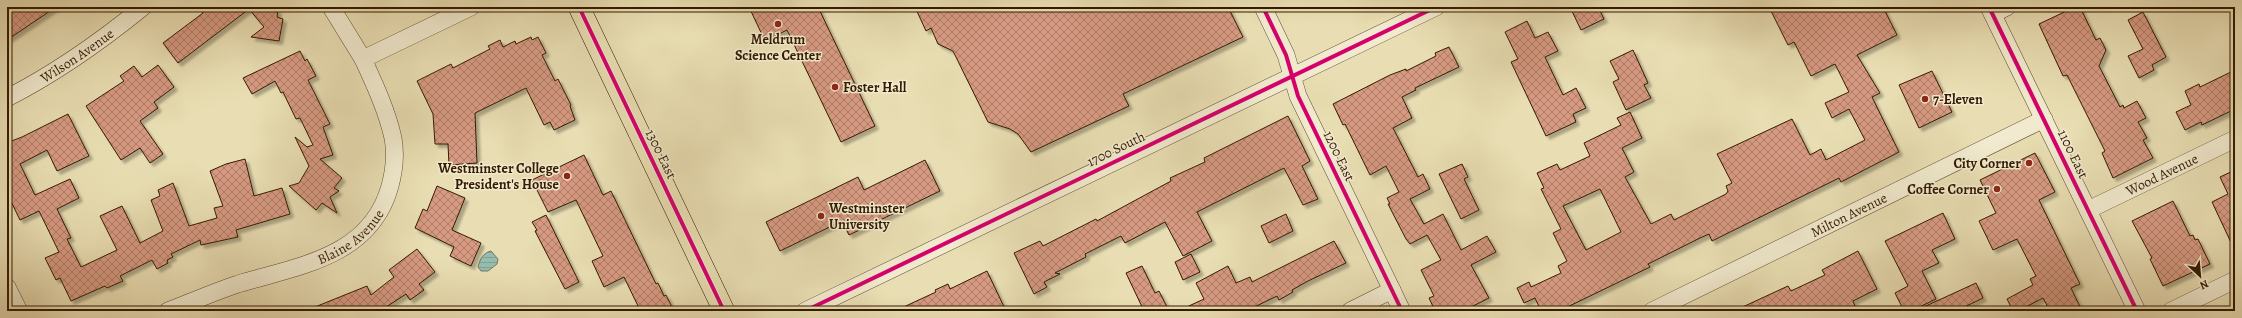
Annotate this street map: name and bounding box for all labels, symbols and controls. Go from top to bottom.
marker: Meldrum Science Center [773,19,783,29]
street label: Wilson Avenue [36,24,118,88]
place label: Meldrum Science Center [735,30,821,65]
place label: Foster Hall [843,78,907,97]
marker: Foster Hall [830,82,840,92]
place label: 7-Eleven [1933,90,1983,109]
marker: 7-Eleven [1920,94,1930,104]
street label: 1300 East [641,126,681,182]
street label: 1100 East [2053,126,2093,182]
street label: 1700 South [1084,127,1149,171]
street label: 1200 East [1319,128,1360,185]
street label: Wood Avenue [2122,149,2201,200]
place label: City Corner [1953,154,2021,173]
marker: City Corner [2024,158,2034,168]
place label: Westminster College President's House [437,159,560,194]
marker: Westminster College President's House [562,171,572,181]
place label: Coffee Corner [1907,180,1989,199]
marker: Coffee Corner [1992,184,2002,194]
street label: Milton Avenue [1807,188,1890,241]
place label: Westminster University [828,199,905,234]
street label: Blaine Avenue [314,206,388,269]
marker: Westminster University [816,211,826,221]
north arrow [2180,256,2220,296]
text: N [2197,276,2211,293]

